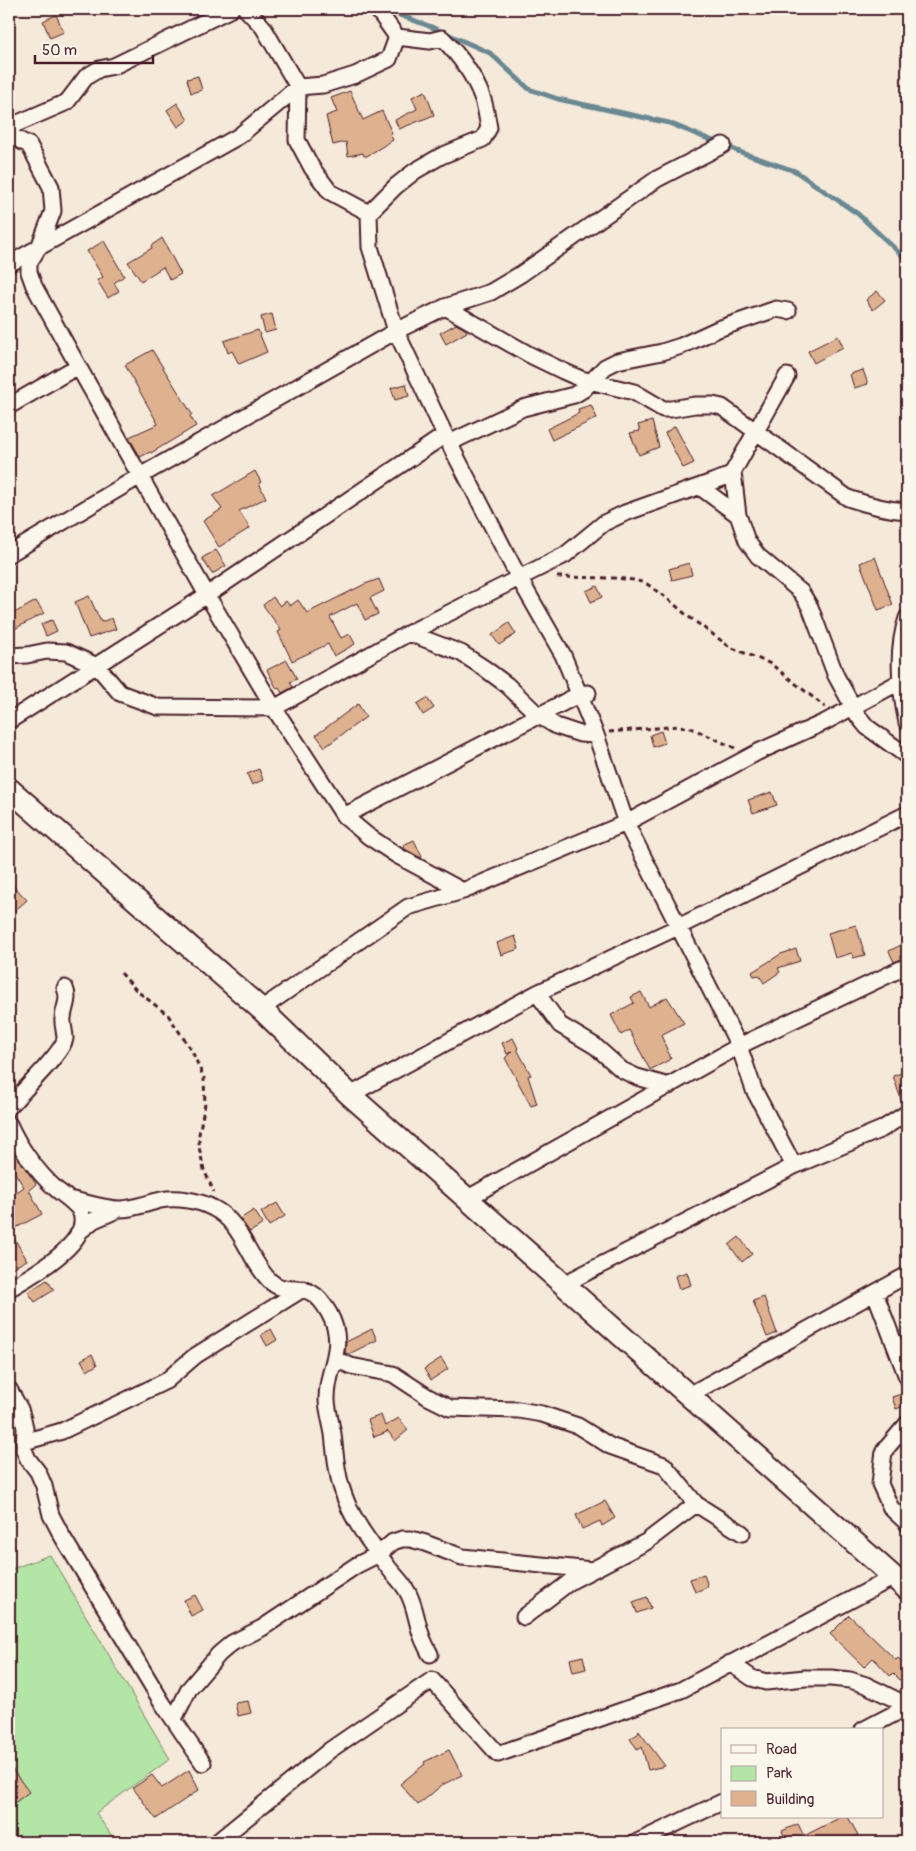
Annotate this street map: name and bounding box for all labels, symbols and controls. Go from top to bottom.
scale bar [35,32,152,64]
text: 50 m [42,41,77,60]
legend [721,1728,884,1818]
text: Road [766,1740,797,1759]
text: Park [766,1764,793,1783]
text: Building [766,1790,814,1809]

